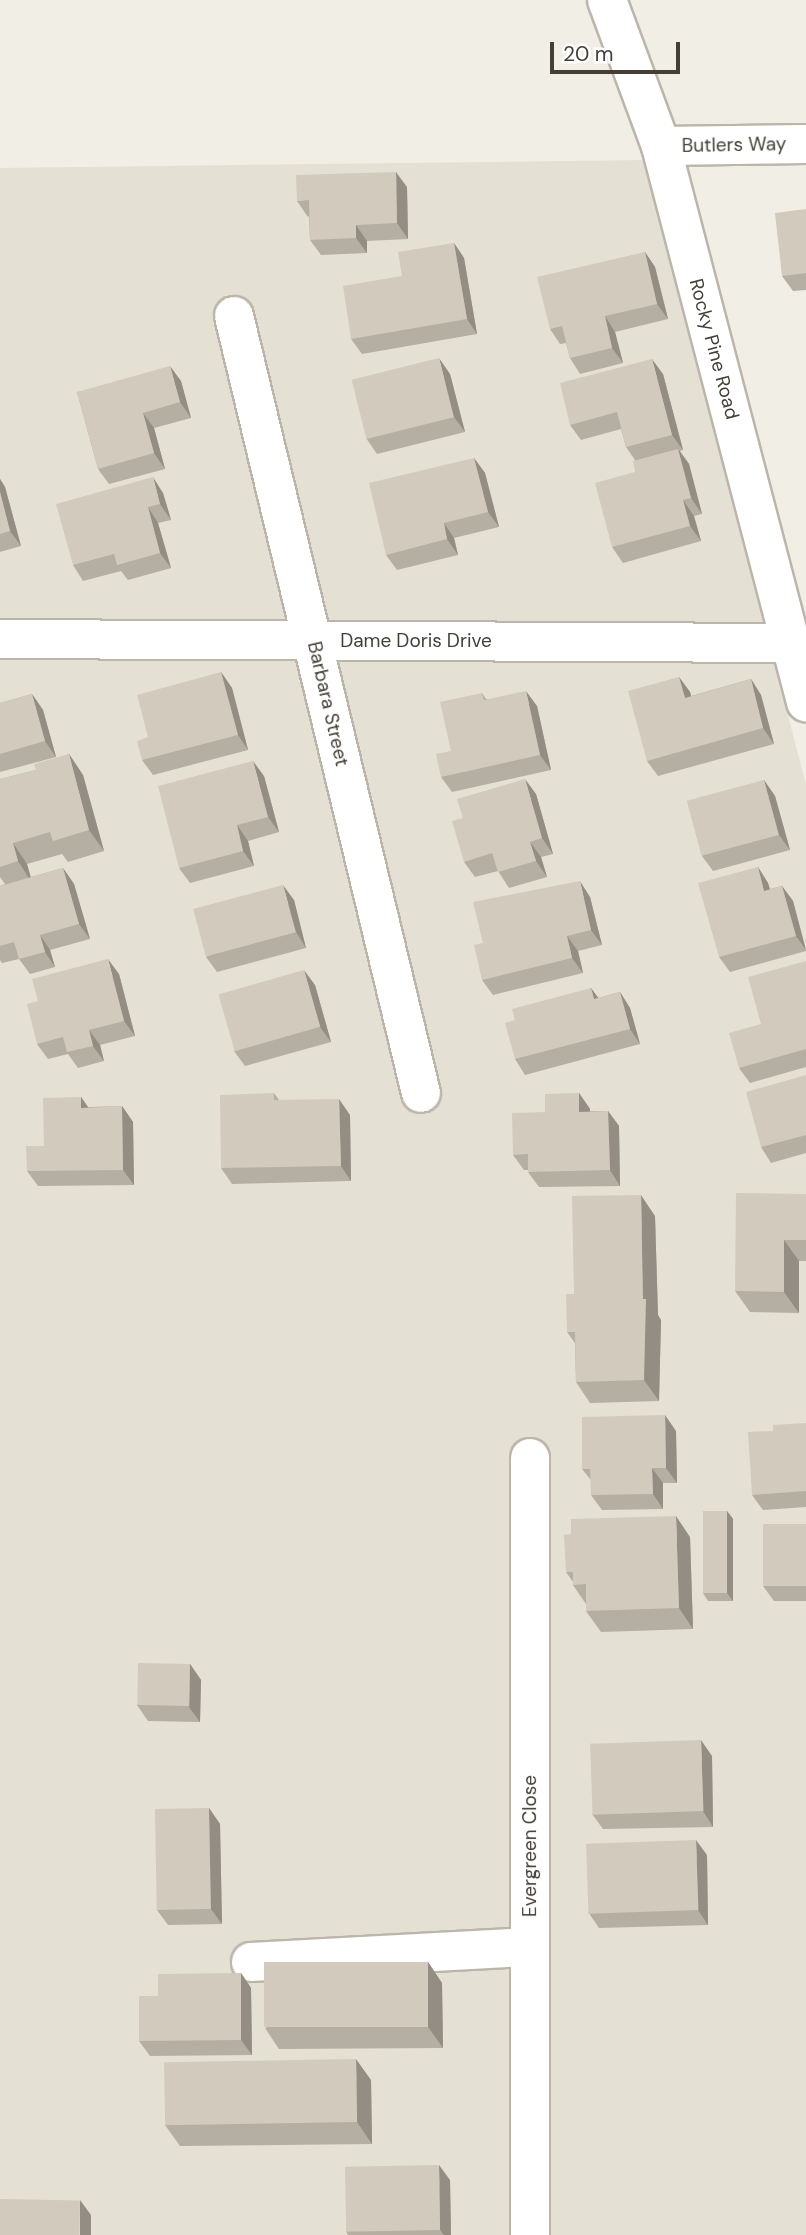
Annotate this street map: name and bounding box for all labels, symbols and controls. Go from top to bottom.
scale bar [554,28,684,72]
text: 20 m [563,40,614,68]
street label: Butlers Way [682,133,786,157]
street label: Rocky Pine Road [684,276,744,422]
street label: Dame Doris Drive [340,630,492,652]
street label: Barbara Street [303,639,353,769]
street label: Evergreen Close [519,1775,541,1917]

